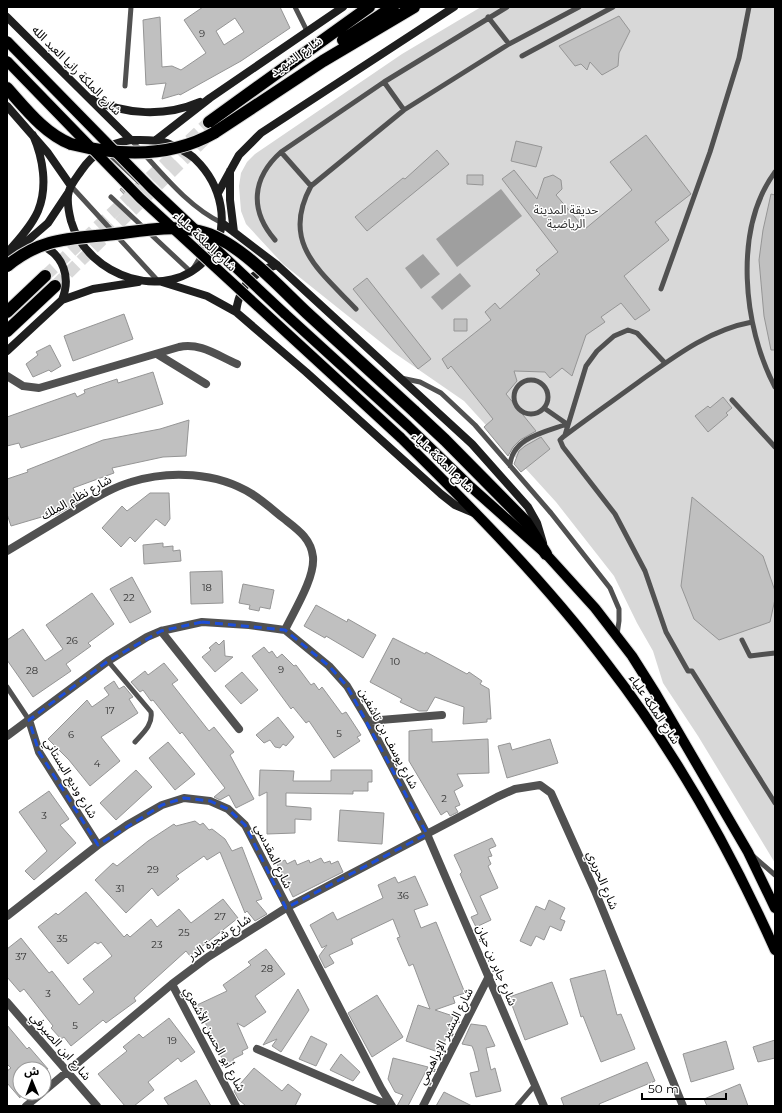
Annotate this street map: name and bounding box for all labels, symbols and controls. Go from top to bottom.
street label: شارع الملكة رانيا العبد الله [28,22,125,119]
house number: 9 [199,27,205,40]
street label: شارع الشهيد [267,33,326,81]
park label: حديقة المدينة الرياضية [534,202,598,231]
street label: شارع الملكة علياء [169,208,240,275]
street label: شارع الملكة علياء [407,429,477,497]
street label: شارع نظام الملك [38,471,115,524]
house number: 18 [202,581,212,594]
house number: 22 [123,591,135,604]
house number: 26 [66,634,78,647]
house number: 10 [390,655,400,668]
house number: 9 [278,663,284,676]
house number: 28 [26,664,38,677]
street label: شارع الملكة علياء [625,671,684,748]
street label: شارع يوسف بن تاشفين [354,685,422,792]
house number: 17 [105,704,115,717]
house number: 5 [336,727,342,740]
house number: 6 [68,728,74,741]
street label: شارع وديع البستاني [39,735,101,822]
house number: 4 [94,757,101,770]
house number: 2 [441,792,447,805]
house number: 3 [41,809,47,822]
street label: شارع المقدسي [249,821,296,892]
street label: شارع الحريري [581,849,622,913]
house number: 29 [147,863,159,876]
house number: 31 [115,882,125,895]
house number: 36 [397,889,409,902]
house number: 27 [214,910,226,923]
street label: شارع شجرة الدر [184,911,255,965]
street label: شارع جابر بن حيان [471,922,521,1009]
house number: 25 [178,926,190,939]
house number: 35 [56,932,68,945]
house number: 23 [151,938,163,951]
house number: 37 [15,950,27,963]
house number: 28 [261,962,273,975]
street label: شارع أبو الحسن الأشعري [179,984,249,1095]
street label: شارع البشير الإبراهيمي [414,985,478,1088]
house number: 3 [45,987,51,1000]
street label: شارع ابن الصيرفي [28,1009,94,1083]
house number: 5 [72,1019,78,1032]
house number: 19 [167,1034,177,1047]
north arrow [12,1061,52,1101]
scale bar [642,1075,726,1101]
text: 50 m [648,1081,679,1096]

